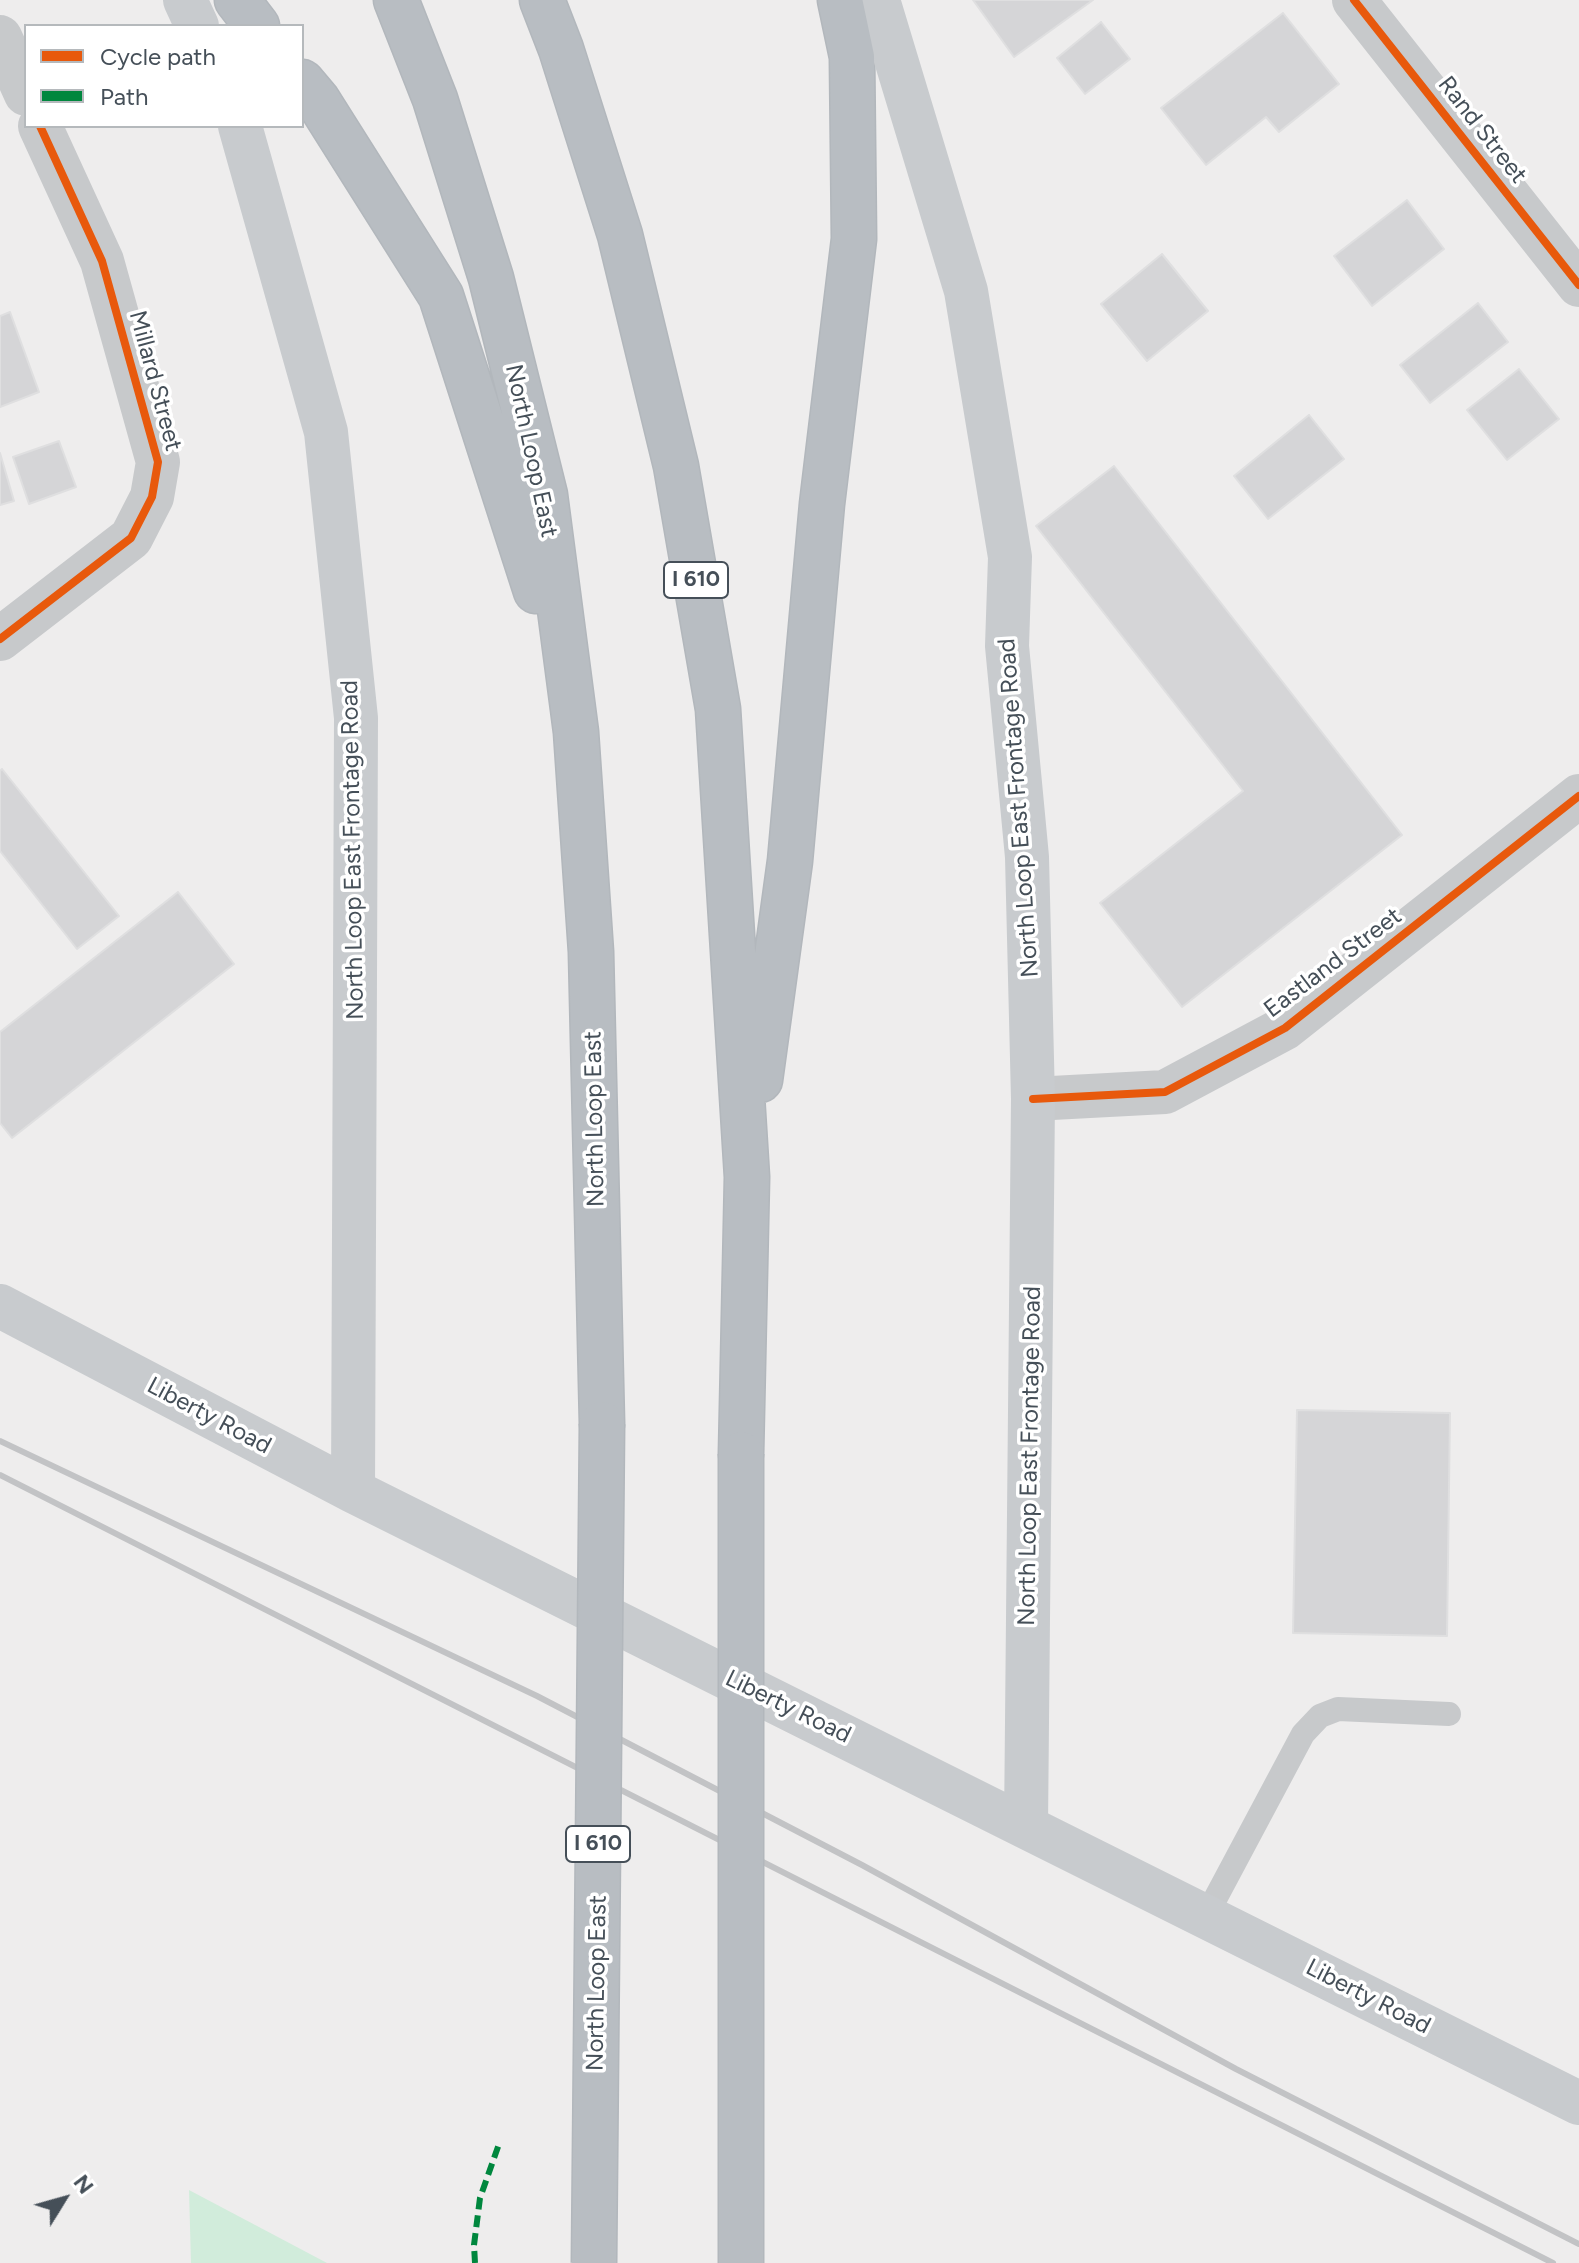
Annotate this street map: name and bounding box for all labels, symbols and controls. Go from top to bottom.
legend [24,24,304,128]
text: Cycle path [100,42,216,71]
street label: Rand Street [1431,71,1533,189]
text: Path [100,82,148,111]
street label: Millard Street [122,308,188,454]
street label: North Loop East [499,362,563,540]
road number: I 610 [664,562,728,598]
street label: North Loop East Frontage Road [993,637,1045,979]
street label: North Loop East Frontage Road [336,680,370,1020]
street label: Eastland Street [1259,902,1407,1024]
street label: North Loop East [579,1031,611,1207]
street label: North Loop East Frontage Road [1013,1286,1047,1626]
street label: Liberty Road [142,1371,276,1461]
street label: Liberty Road [720,1664,856,1750]
road number: I 610 [566,1826,630,1862]
street label: North Loop East [581,1895,613,2071]
street label: Liberty Road [1301,1953,1435,2041]
north arrow [24,2159,104,2239]
text: N [68,2169,99,2199]

